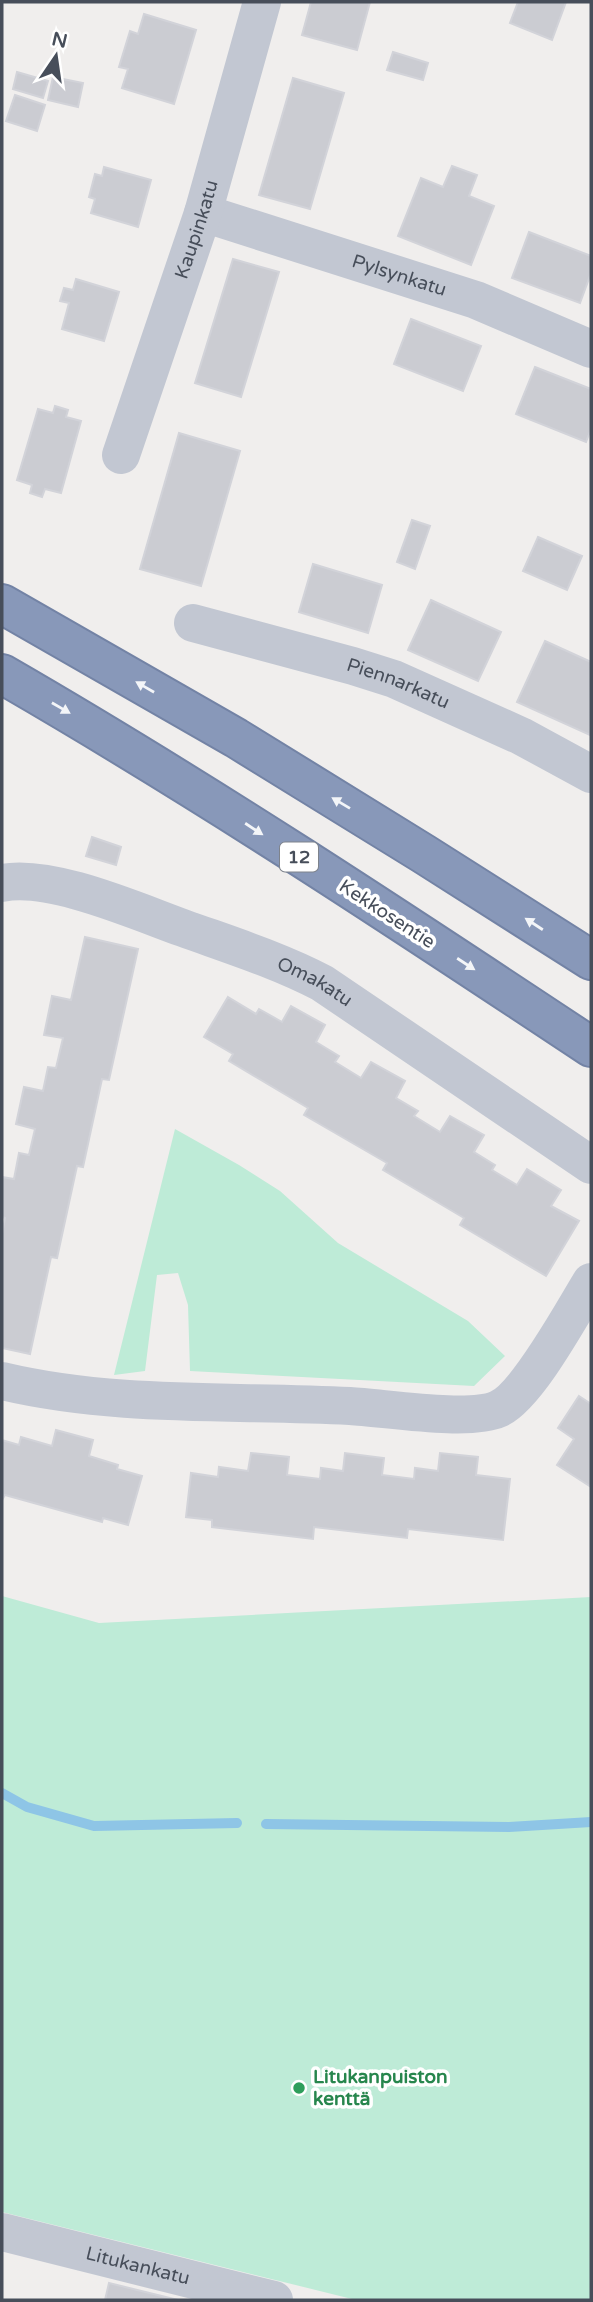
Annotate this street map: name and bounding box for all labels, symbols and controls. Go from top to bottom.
north arrow [21,21,91,91]
text: N [50,28,70,53]
street label: Kaupinkatu [170,177,223,282]
street label: Pylsynkatu [349,250,449,301]
street label: Piennarkatu [344,654,453,713]
one-way arrow [136,681,155,693]
one-way arrow [51,702,71,714]
one-way arrow [331,796,351,809]
one-way arrow [244,822,264,835]
road number: 12 [280,842,318,872]
street label: Kekkosentie [335,875,439,953]
one-way arrow [524,917,543,930]
street label: Omakatu [274,953,357,1011]
one-way arrow [457,957,476,970]
place label: Litukanpuiston kenttä [313,2066,448,2110]
marker: Litukanpuiston kenttä [291,2080,307,2096]
street label: Litukankatu [84,2242,192,2290]

